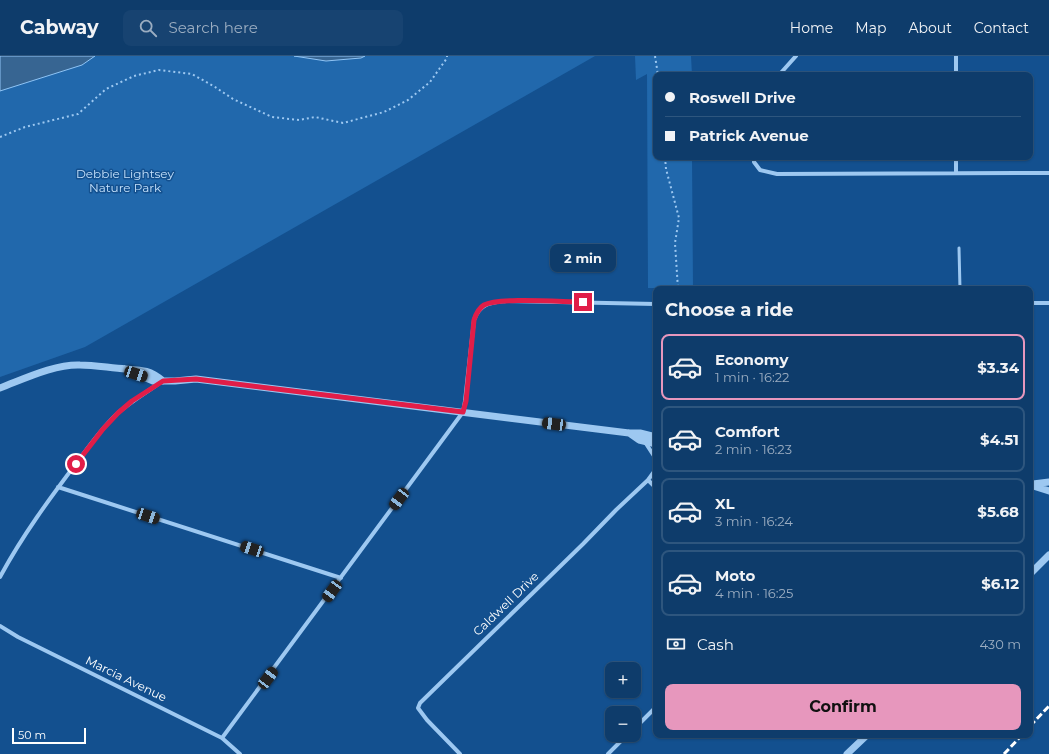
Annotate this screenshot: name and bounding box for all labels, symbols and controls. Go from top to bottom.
search box [123,10,403,46]
text: Cabway [20,16,99,39]
icon: search [137,17,159,39]
text: Search here [169,18,258,37]
text: Home [790,19,833,37]
text: Map [855,19,886,37]
text: About [908,19,952,37]
text: Contact [974,19,1029,37]
text: Roswell Drive [689,88,796,107]
text: Patrick Avenue [689,126,809,145]
park label: Debbie Lightsey Nature Park [76,166,175,195]
callout: 2 min [550,244,616,272]
text: 2 min [564,250,602,266]
route end [574,293,592,311]
text: Choose a ride [665,299,793,321]
icon: car [667,349,703,385]
text: Economy [715,350,788,369]
text: $3.34 [977,358,1019,377]
car [123,365,149,383]
text: 1 min · 16:22 [715,369,789,385]
car [541,417,567,431]
icon: car [667,421,703,457]
text: Comfort [715,422,780,441]
text: $4.51 [980,430,1019,449]
text: 2 min · 16:23 [715,441,792,457]
route start [67,455,85,473]
car [387,486,411,512]
icon: car [667,493,703,529]
text: XL [715,494,734,513]
text: $5.68 [977,502,1019,521]
car [135,507,161,525]
text: 3 min · 16:24 [715,513,793,529]
car [239,540,265,558]
icon: car [667,565,703,601]
text: Moto [715,566,755,585]
street label: Caldwell Drive [470,569,542,639]
text: $6.12 [981,574,1019,593]
car [320,578,344,604]
text: 4 min · 16:25 [715,585,793,601]
icon: cash [665,633,687,655]
text: Cash [697,635,734,654]
text: 430 m [979,636,1021,652]
street label: Marcia Avenue [83,652,169,705]
map controls [605,662,641,742]
button: + [605,662,641,698]
car [256,665,280,691]
button: Confirm [665,684,1021,730]
button: − [605,706,641,742]
scale bar [12,726,86,745]
text: 50 m [18,728,46,742]

